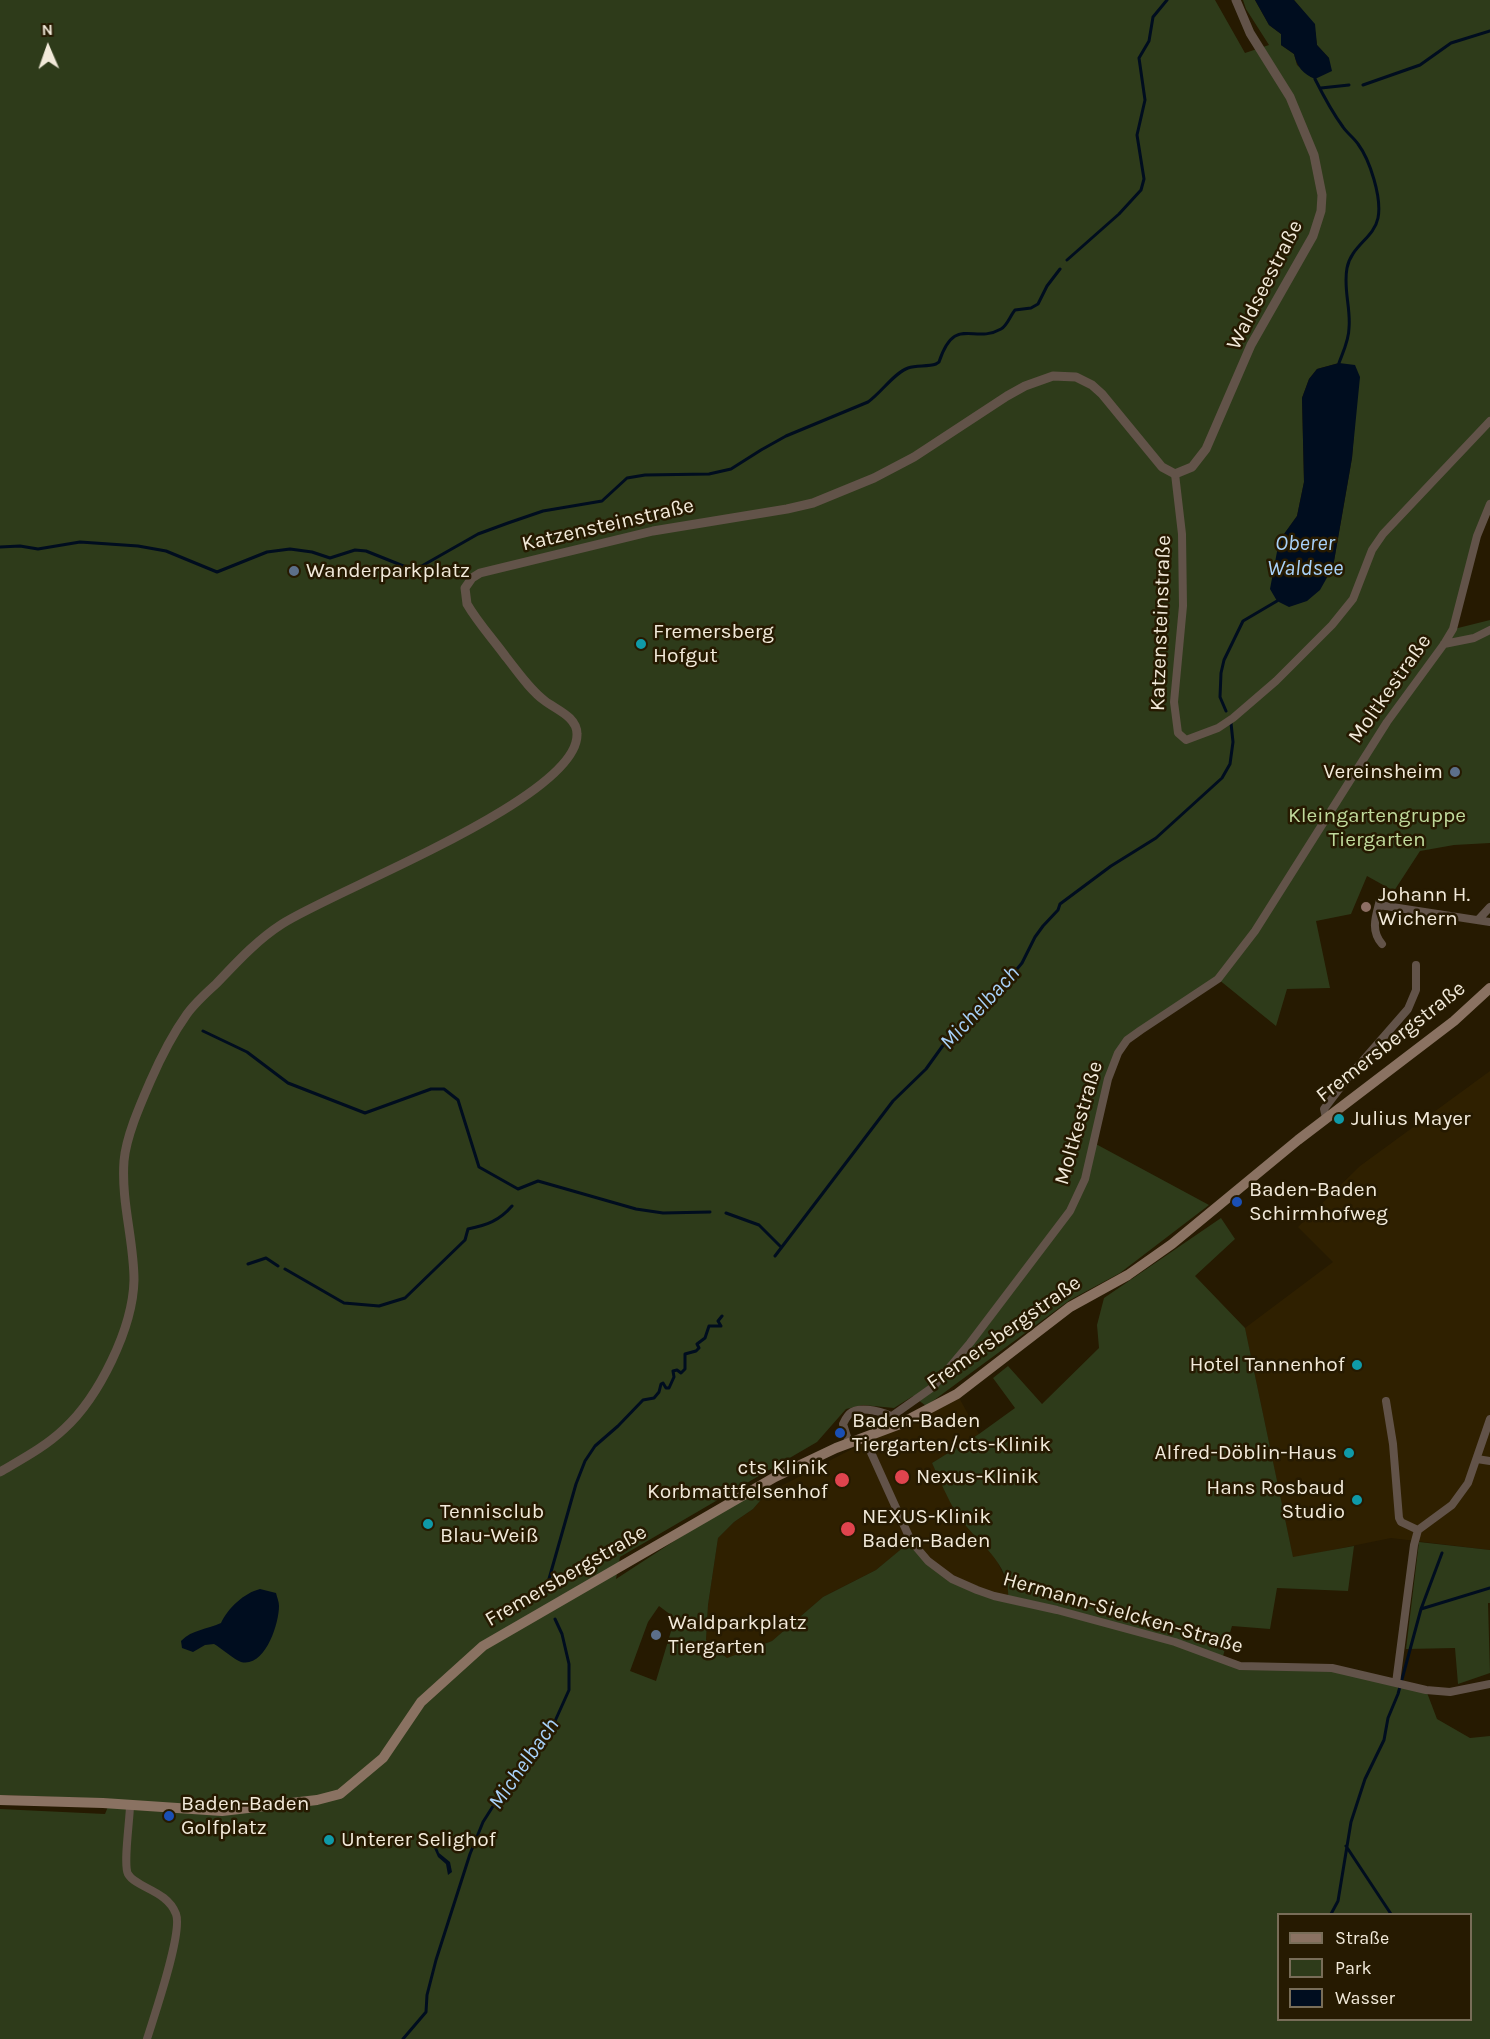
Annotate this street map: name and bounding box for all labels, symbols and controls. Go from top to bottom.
north arrow [18,18,78,78]
text: N [41,20,53,39]
street label: Waldseestraße [1221,216,1309,354]
street label: Katzensteinstraße [519,493,697,557]
water label: Oberer Waldsee [1267,531,1343,582]
street label: Katzensteinstraße [1145,535,1177,711]
place label: Wanderparkplatz [306,558,470,584]
marker: Wanderparkplatz [287,564,301,578]
place label: Fremersberg Hofgut [653,619,774,669]
street label: Moltkestraße [1343,630,1437,748]
marker: Fremersberg Hofgut [634,637,648,651]
place label: Vereinsheim [1323,759,1443,785]
marker: Vereinsheim [1448,765,1462,779]
park label: Kleingartengruppe Tiergarten [1288,803,1466,853]
place label: Johann H. Wichern [1378,882,1470,932]
marker: Johann H. Wichern [1359,900,1373,914]
water label: Michelbach [934,960,1026,1056]
street label: Fremersbergstraße [1311,976,1471,1108]
street label: Moltkestraße [1049,1058,1109,1188]
place label: Julius Mayer [1351,1106,1471,1132]
marker: Julius Mayer [1332,1112,1346,1126]
place label: Baden-Baden Schirmhofweg [1249,1177,1388,1227]
marker: Baden-Baden Schirmhofweg [1230,1195,1244,1209]
street label: Fremersbergstraße [922,1270,1086,1396]
place label: Hotel Tannenhof [1190,1352,1345,1378]
marker: Hotel Tannenhof [1350,1358,1364,1372]
place label: Baden-Baden Tiergarten/cts-Klinik [852,1408,1051,1458]
marker: Baden-Baden Tiergarten/cts-Klinik [833,1426,847,1440]
place label: Alfred-Döblin-Haus [1154,1440,1337,1466]
marker: Alfred-Döblin-Haus [1342,1446,1356,1460]
place label: cts Klinik Korbmattfelsenhof [647,1455,828,1505]
place label: Nexus-Klinik [916,1464,1039,1490]
marker: Nexus-Klinik [893,1468,911,1486]
marker: cts Klinik Korbmattfelsenhof [833,1471,851,1489]
place label: Hans Rosbaud Studio [1206,1475,1345,1525]
marker: Hans Rosbaud Studio [1350,1493,1364,1507]
place label: Tennisclub Blau-Weiß [440,1499,544,1549]
place label: NEXUS-Klinik Baden-Baden [862,1504,991,1554]
marker: Tennisclub Blau-Weiß [421,1517,435,1531]
street label: Fremersbergstraße [481,1519,651,1633]
marker: NEXUS-Klinik Baden-Baden [839,1520,857,1538]
street label: Hermann-Sielcken-Straße [1000,1567,1246,1659]
place label: Waldparkplatz Tiergarten [668,1610,807,1660]
marker: Waldparkplatz Tiergarten [649,1628,663,1642]
water label: Michelbach [483,1713,565,1815]
place label: Baden-Baden Golfplatz [181,1791,309,1841]
marker: Baden-Baden Golfplatz [162,1809,176,1823]
place label: Unterer Selighof [341,1827,496,1853]
marker: Unterer Selighof [322,1833,336,1847]
legend [1277,1913,1472,2021]
text: Straße [1335,1927,1389,1949]
text: Park [1335,1957,1372,1979]
text: Wasser [1335,1987,1395,2009]

